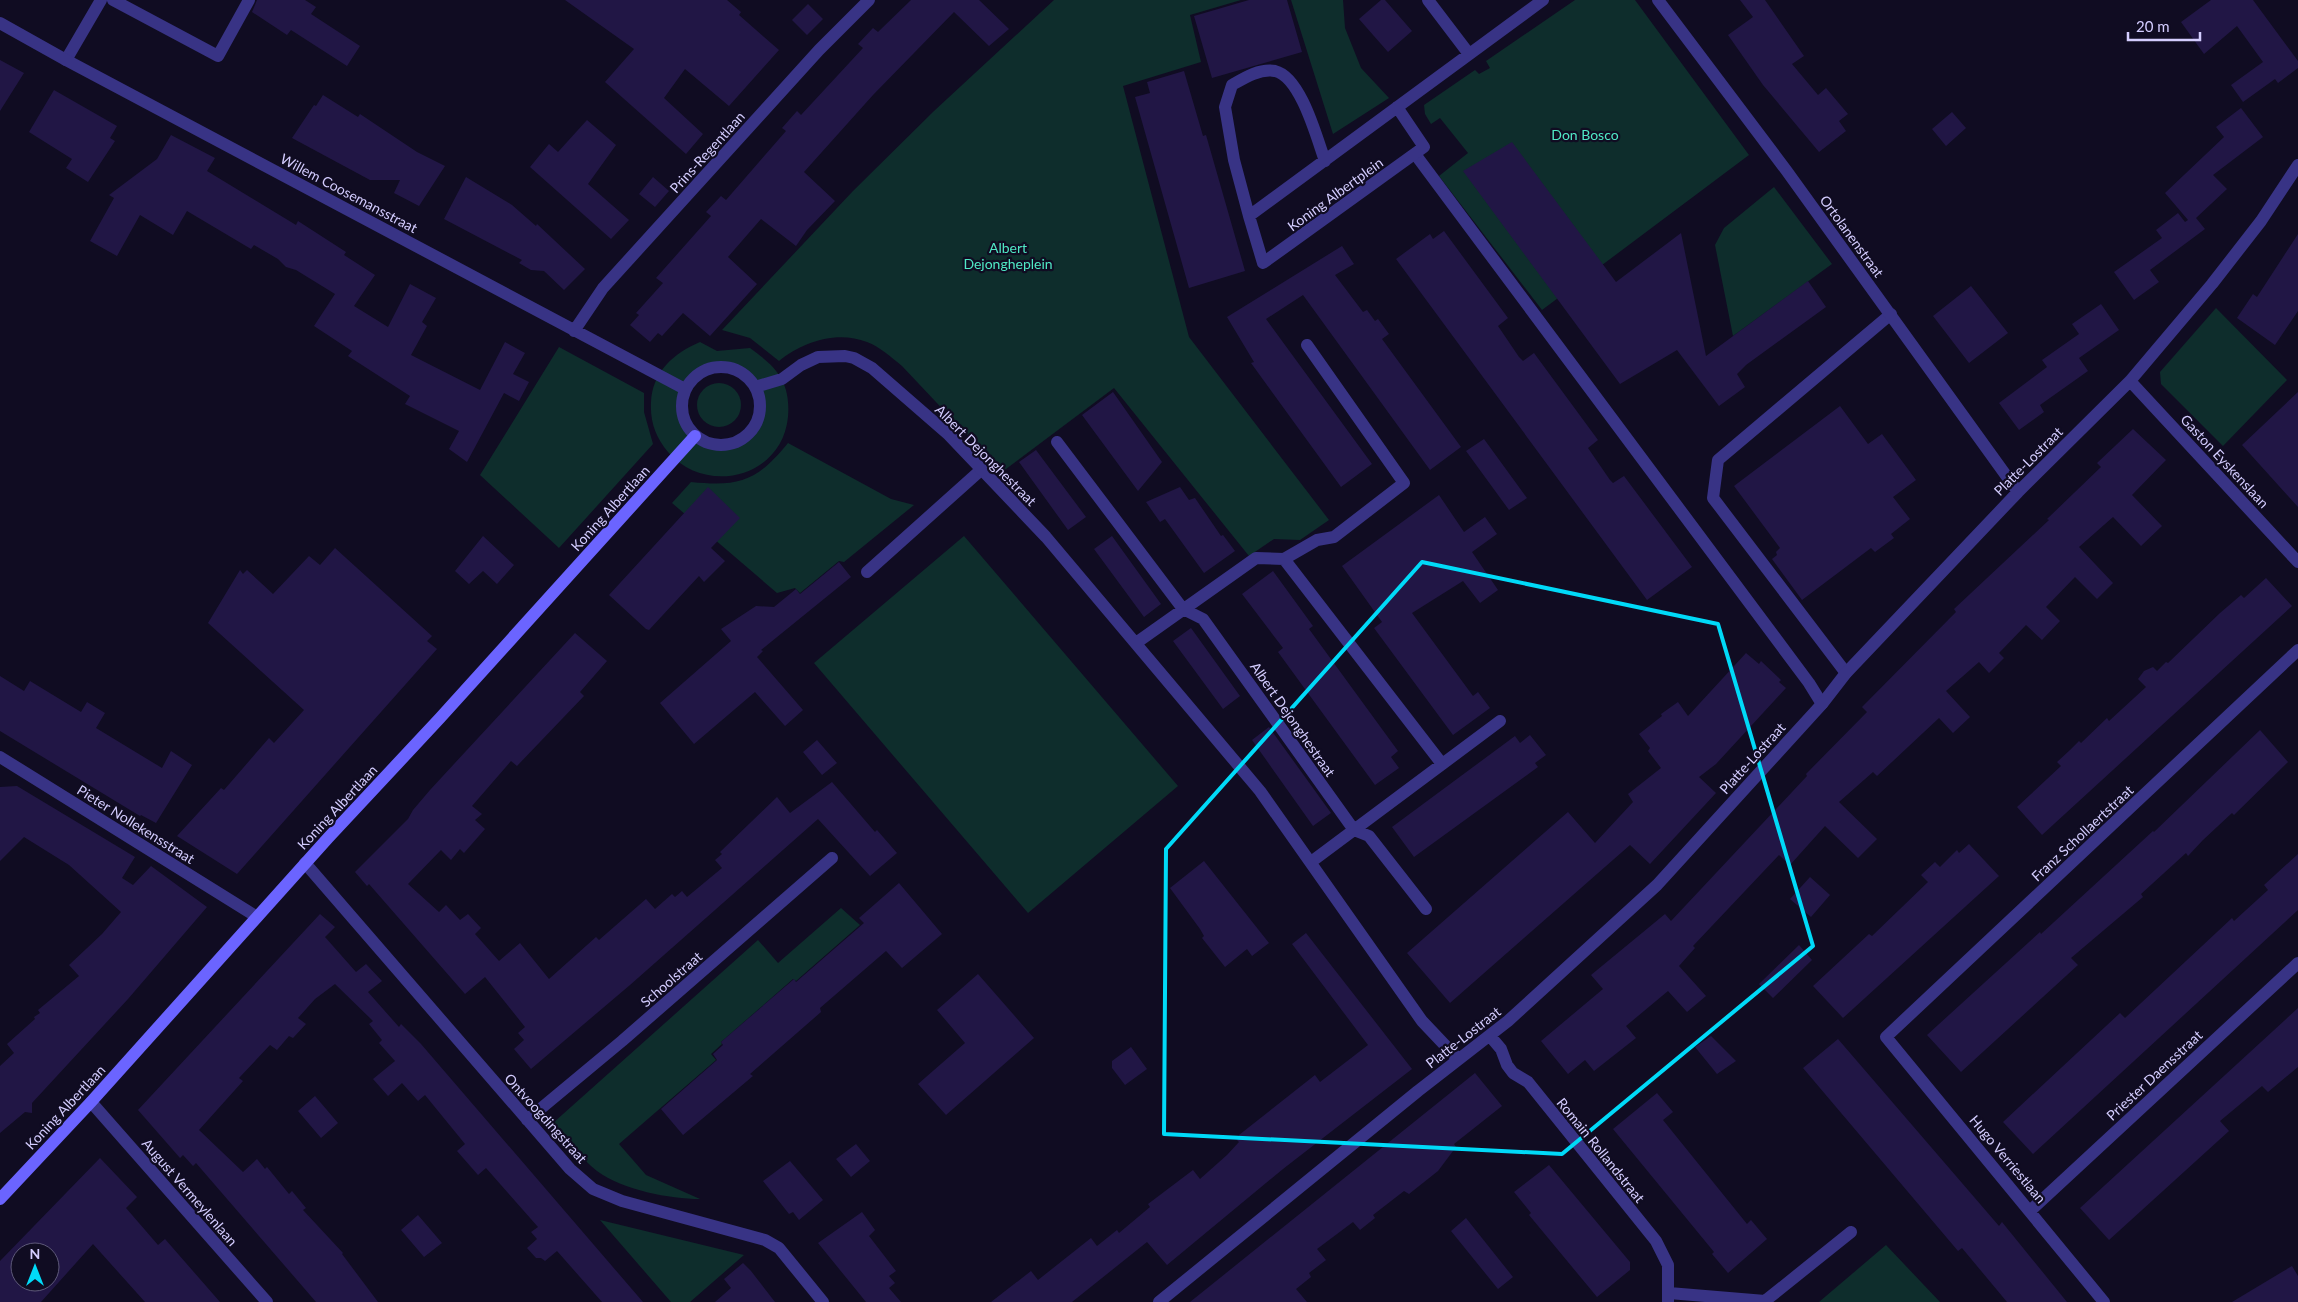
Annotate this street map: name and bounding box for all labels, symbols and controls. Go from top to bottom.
scale bar [2128,10,2200,42]
text: 20 m [2136,17,2170,35]
street label: Prins-Regentlaan [666,108,748,196]
park label: Don Bosco [1551,126,1619,143]
street label: Willem Coosemansstraat [278,150,420,236]
street label: Koning Albertplein [1284,154,1386,234]
street label: Ortolanenstraat [1817,192,1887,280]
park label: Albert Dejongheplein [963,239,1053,272]
street label: Albert Dejonghestraat [932,401,1040,509]
street label: Gaston Eyskenslaan [2177,411,2273,511]
street label: Platte-Lostraat [1990,423,2066,499]
street label: Koning Albertlaan [567,462,653,554]
street label: Albert Dejonghestraat [1247,658,1339,780]
street label: Platte-Lostraat [1716,719,1788,797]
street label: Koning Albertlaan [294,761,380,853]
street label: Pieter Nollekensstraat [74,781,198,867]
street label: Franz Schollaertstraat [2028,781,2136,885]
street label: Schoolstraat [637,948,705,1010]
street label: Platte-Lostraat [1422,1003,1504,1071]
street label: Priester Daensstraat [2103,1026,2205,1124]
street label: Koning Albertlaan [22,1061,108,1153]
street label: Ontvoogdingstraat [501,1070,591,1166]
street label: Romain Rollandstraat [1554,1094,1648,1206]
street label: Hugo Verriestlaan [1966,1112,2050,1206]
street label: August Vermeylenlaan [139,1135,241,1249]
north arrow [10,1242,60,1292]
text: N [30,1245,40,1262]

